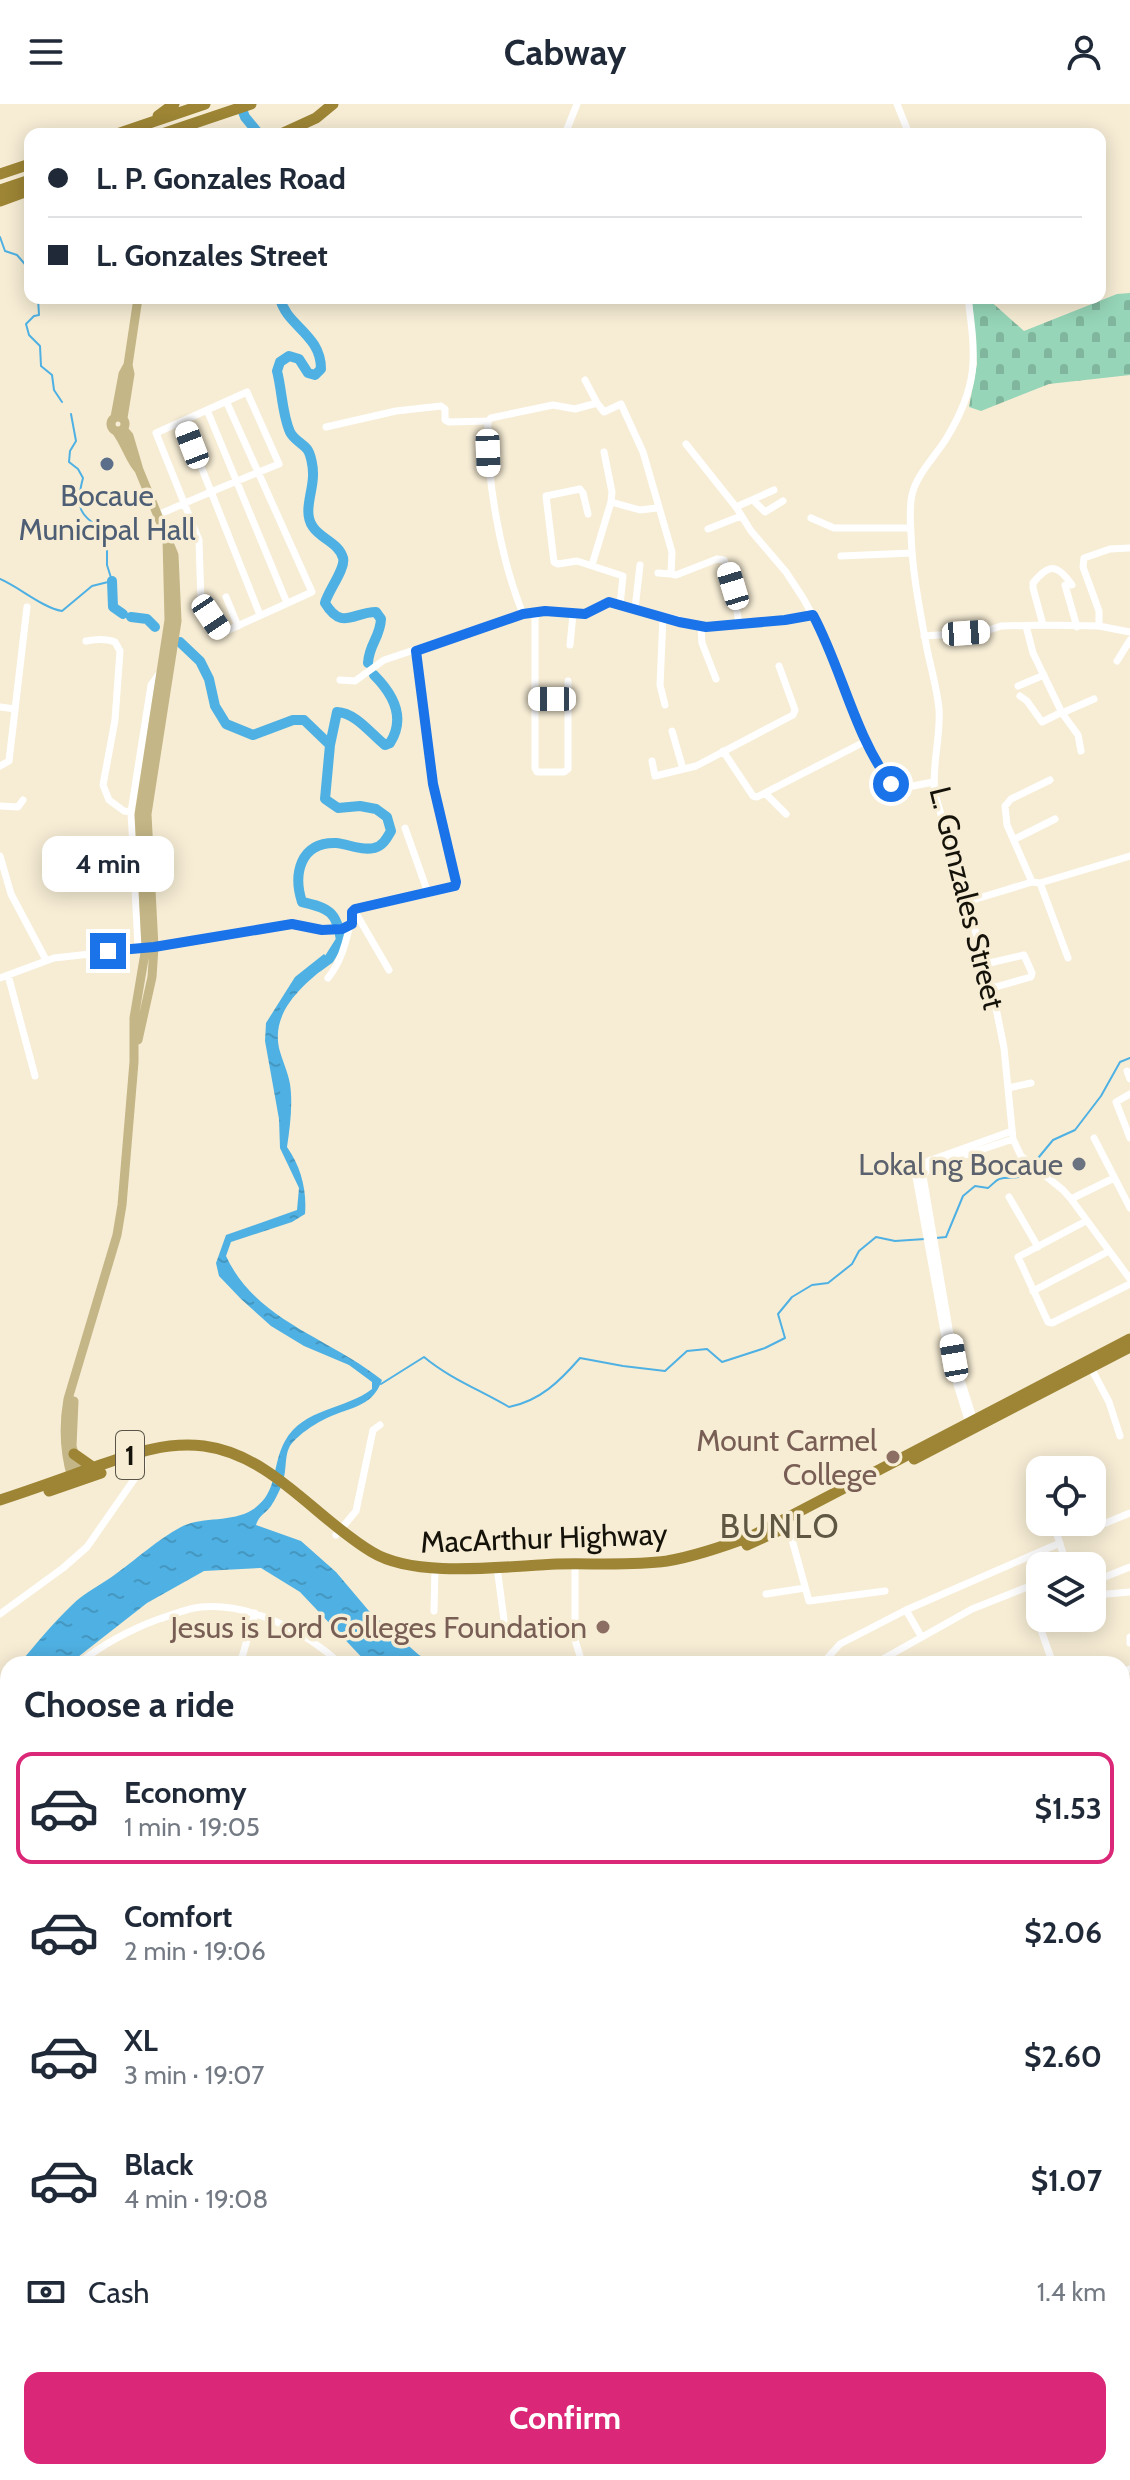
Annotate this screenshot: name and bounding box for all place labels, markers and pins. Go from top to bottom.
marker: Bocaue Municipal Hall [98,455,116,473]
place label: Bocaue Municipal Hall [18,477,196,548]
place label: Lokal ng Bocaue [858,1146,1063,1183]
marker: Lokal ng Bocaue [1070,1155,1088,1173]
place label: Mount Carmel College [696,1422,877,1493]
marker: Mount Carmel College [884,1448,902,1466]
place label: Jesus is Lord Colleges Foundation [170,1609,587,1646]
marker: Jesus is Lord Colleges Foundation [594,1618,612,1636]

